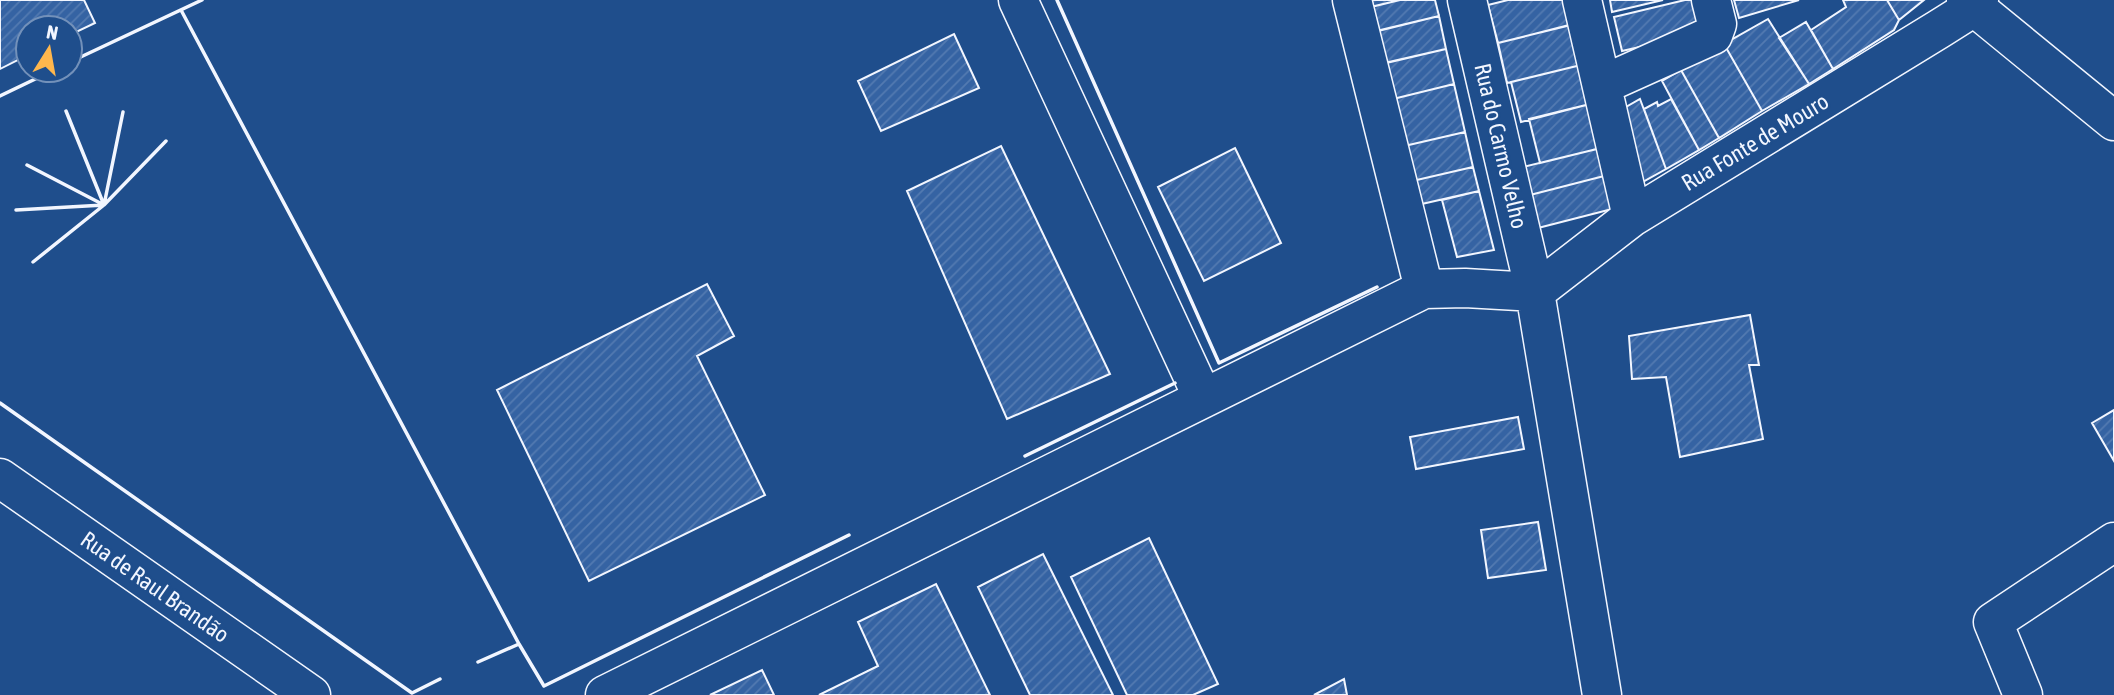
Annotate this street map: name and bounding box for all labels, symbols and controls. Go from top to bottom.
north arrow [14,14,84,84]
text: N [45,20,60,44]
street label: Rua do Carmo Velho [1469,61,1533,231]
street label: Rua Fonte de Mouro [1677,88,1833,196]
street label: Rua de Raul Brandão [76,526,234,648]

